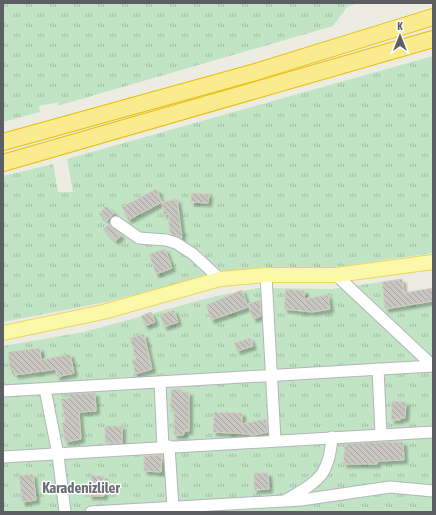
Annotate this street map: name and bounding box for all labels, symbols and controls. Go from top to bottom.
north arrow [380,16,420,56]
text: K [397,20,403,32]
district label: Karadenizliler [42,479,120,496]

